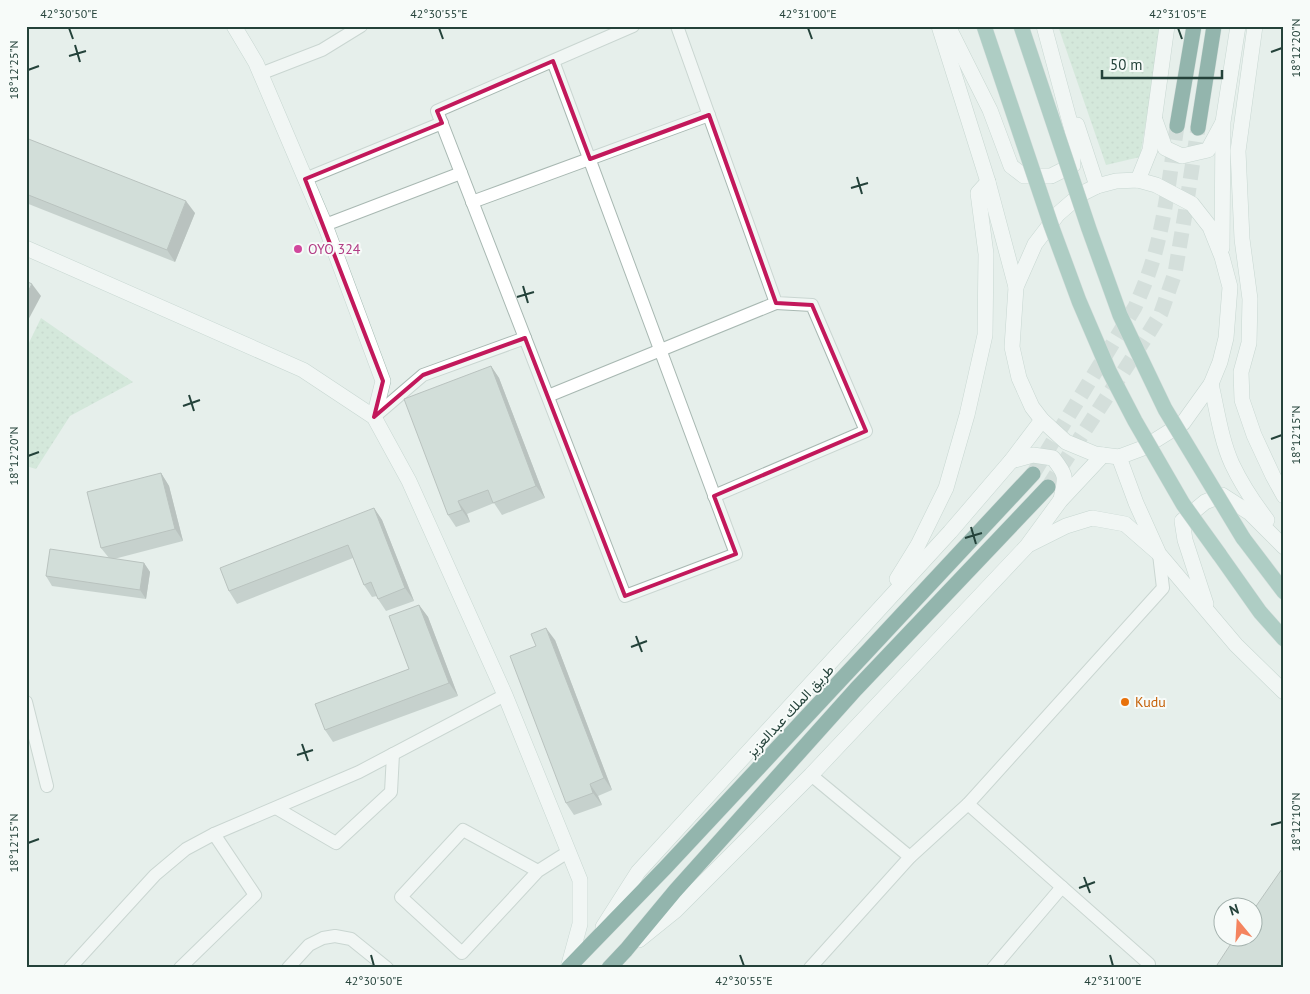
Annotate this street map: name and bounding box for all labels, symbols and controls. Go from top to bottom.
text: 42°30'50"E [40,6,98,21]
text: 42°30'55"E [410,6,468,21]
text: 42°31'00"E [779,6,837,21]
text: 42°31'05"E [1149,6,1207,21]
text: 18°12'20"N [1288,18,1303,78]
text: 18°12'25"N [6,40,21,100]
scale bar [1102,48,1222,80]
text: 50 m [1110,55,1143,74]
place label: OYO 324 [308,240,361,258]
marker: OYO 324 [292,243,304,255]
text: 18°12'15"N [1288,405,1303,465]
text: 18°12'20"N [6,426,21,486]
street label: طريق الملك عبدالعزيز [742,661,838,762]
place label: Kudu [1135,693,1166,711]
marker: Kudu [1119,696,1131,708]
text: 18°12'10"N [1288,792,1303,852]
text: 18°12'15"N [6,813,21,873]
north arrow [1212,896,1262,946]
text: N [1227,900,1241,920]
text: 42°30'50"E [345,973,403,988]
text: 42°30'55"E [715,973,773,988]
text: 42°31'00"E [1084,973,1142,988]

